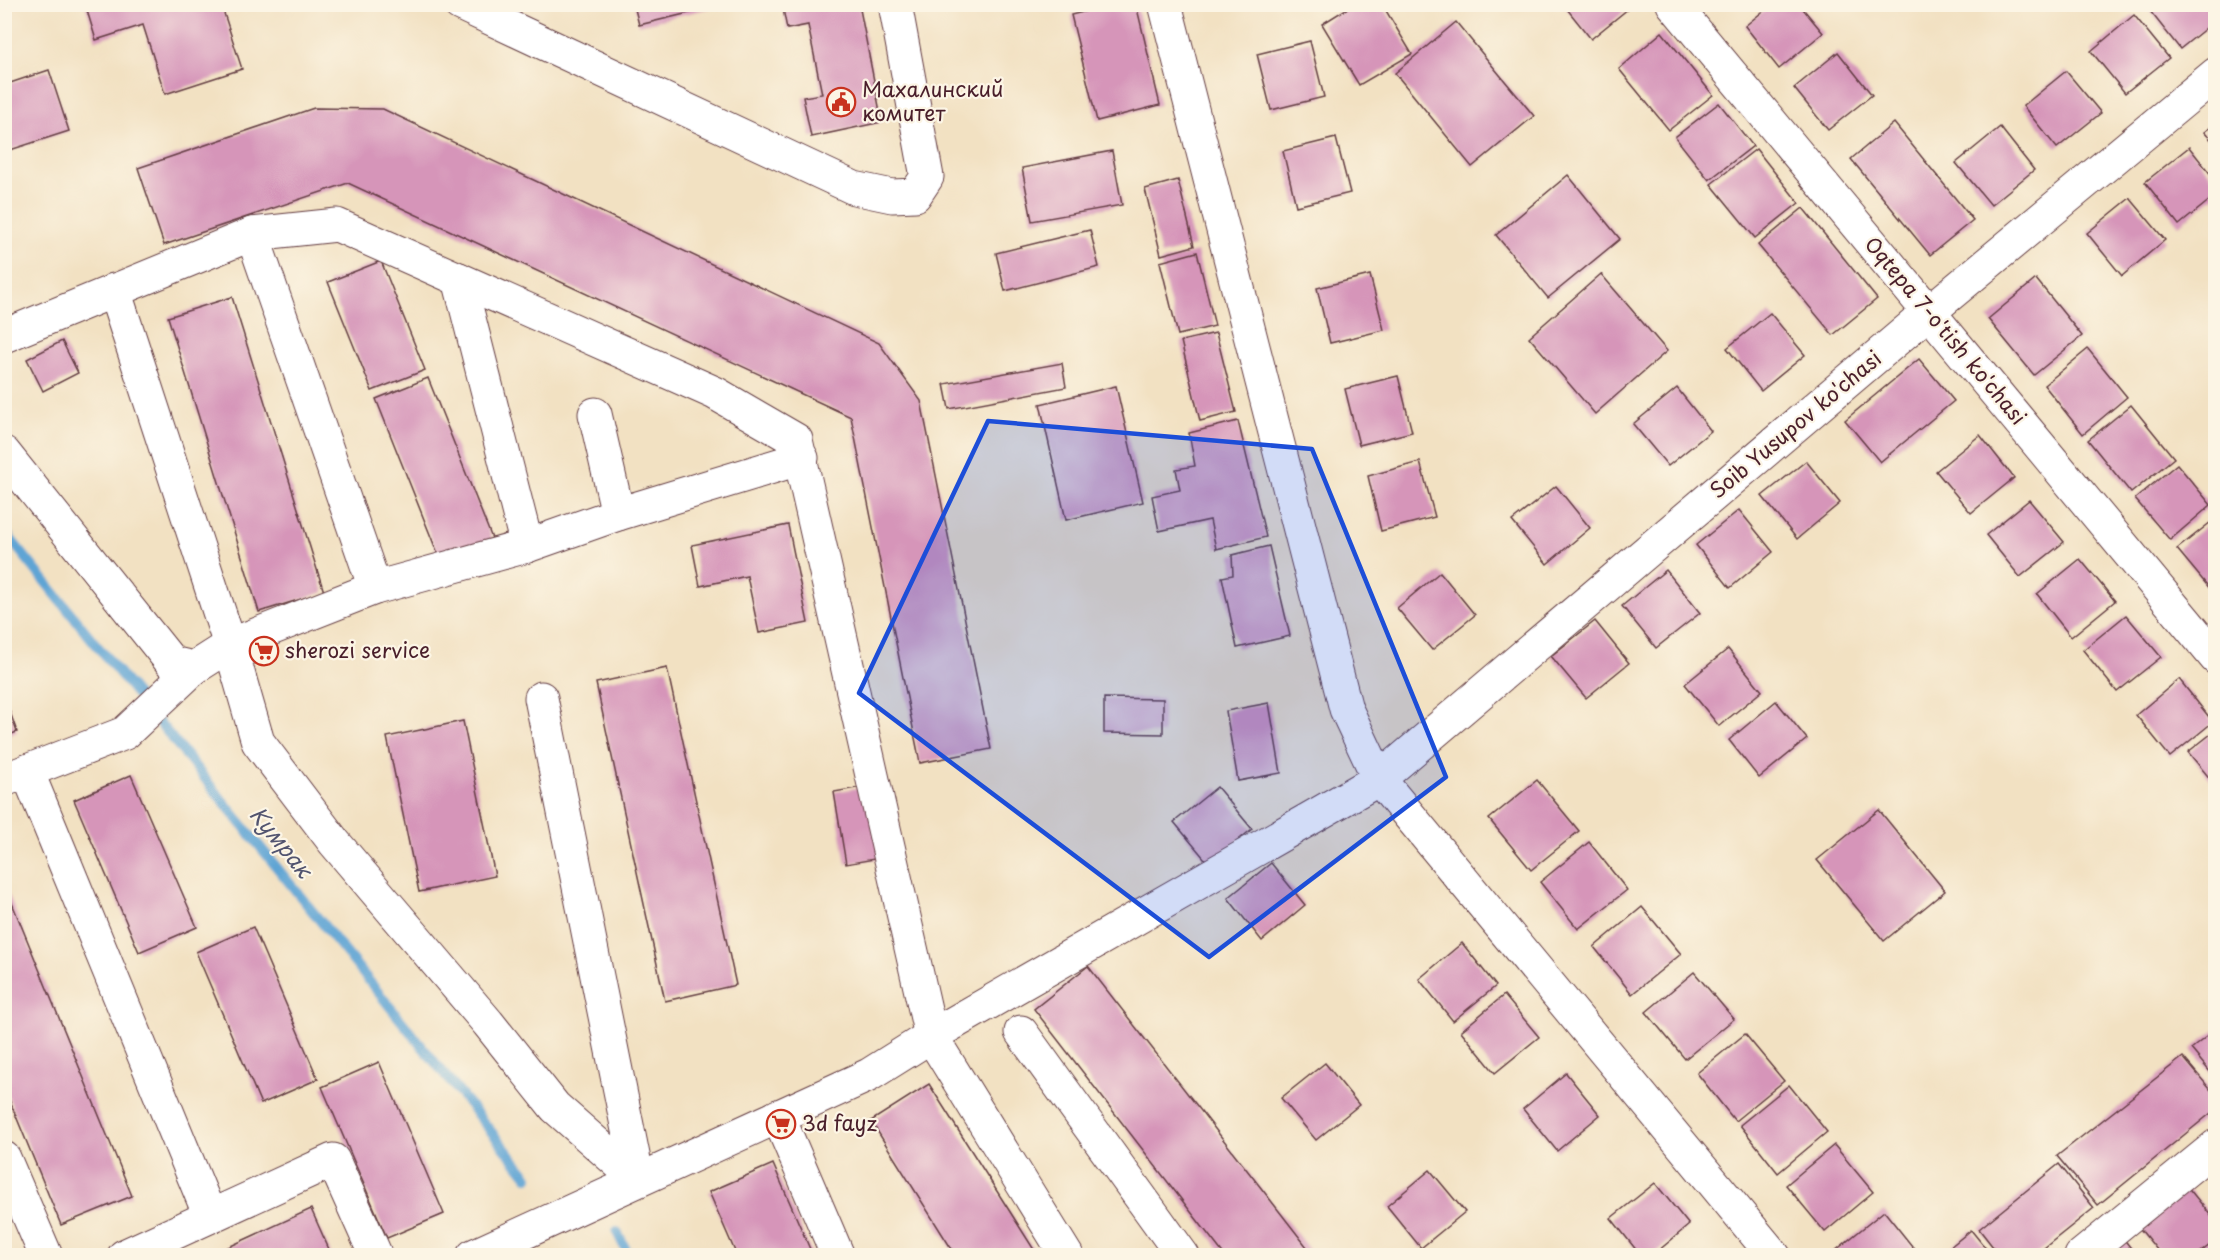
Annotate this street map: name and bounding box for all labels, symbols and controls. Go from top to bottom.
place label: Махалинский комитет [862,72,1003,128]
public building icon: Махалинский комитет [825,86,857,118]
street label: Oqtepa 7-o'tish ko'chasi [1858,228,2035,431]
street label: Soib Yusupov ko'chasi [1702,342,1888,505]
place label: sherozi service [285,633,430,665]
supermarket icon: sherozi service [248,635,280,667]
water label: Кумрак [243,798,322,885]
place label: 3d fayz [802,1106,877,1138]
supermarket icon: 3d fayz [765,1108,797,1140]

